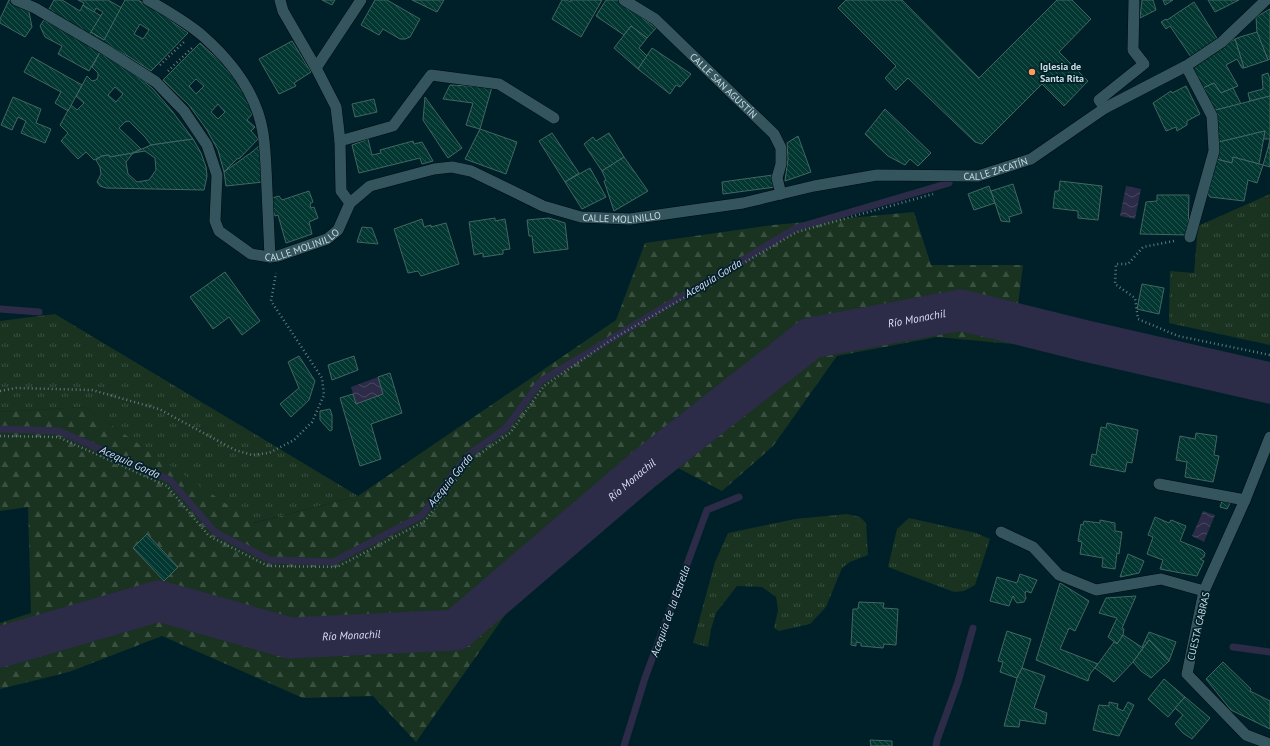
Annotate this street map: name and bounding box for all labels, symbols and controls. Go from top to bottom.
street label: CALLE SAN AGUSTÍN [687,50,760,121]
place label: Iglesia de Santa Rita [1040,60,1084,85]
marker: Iglesia de Santa Rita [1027,67,1037,77]
street label: CALLE ZACATÍN [963,154,1029,183]
street label: CALLE MOLINILLO [582,209,662,226]
street label: CALLE MOLINILLO [264,226,342,264]
water label: Acequia Gorda [681,255,745,301]
water label: Río Monachil [887,306,947,331]
water label: Acequia Gorda [97,442,163,482]
water label: Acequia Gorda [424,450,476,510]
water label: Río Monachil [605,456,658,504]
water label: Acequia de la Estrella [647,563,693,659]
street label: CUESTA CABRAS [1184,591,1213,662]
water label: Río Monachil [322,627,381,643]

